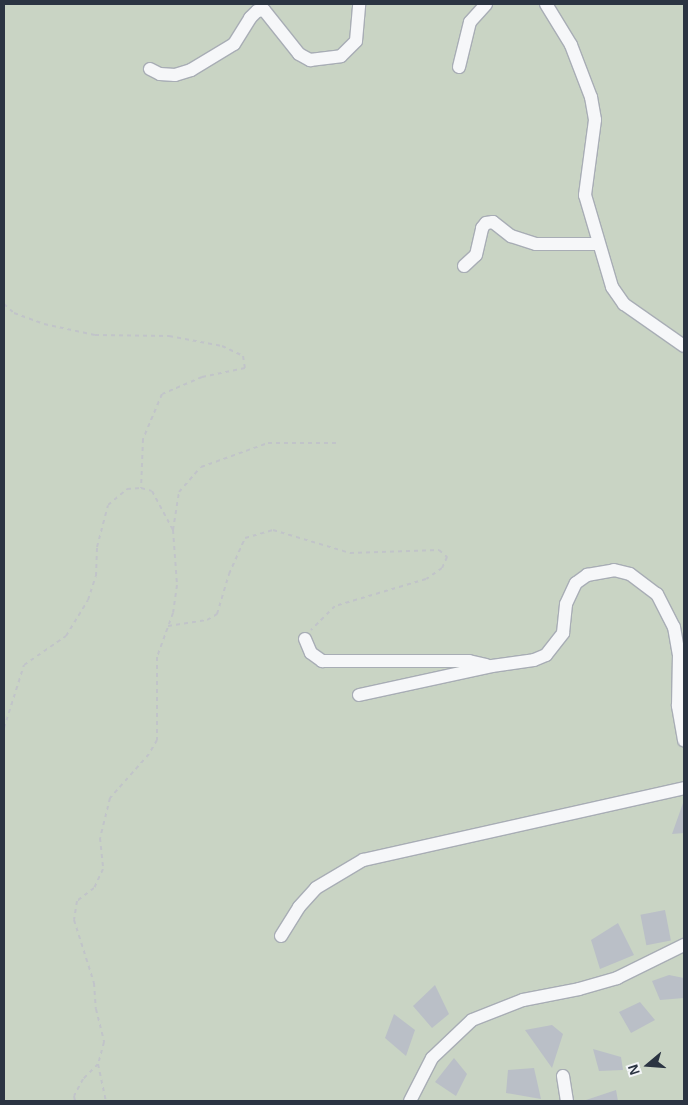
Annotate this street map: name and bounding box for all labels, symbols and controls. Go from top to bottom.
north arrow [623,1040,673,1090]
text: N [625,1062,643,1077]

